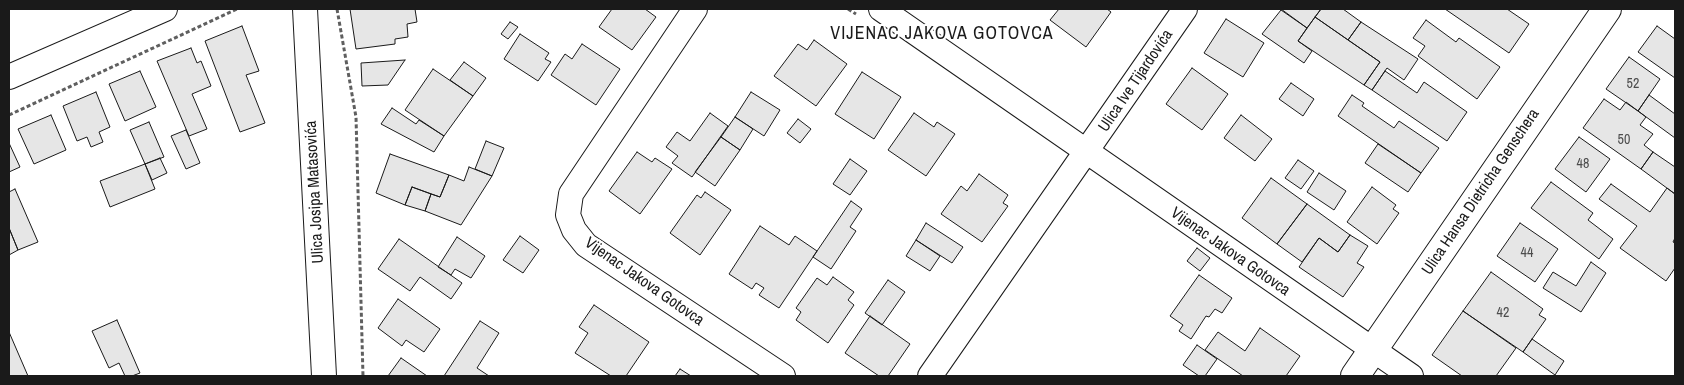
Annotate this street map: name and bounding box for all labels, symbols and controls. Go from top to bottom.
district label: VIJENAC JAKOVA GOTOVCA [828,23,1056,45]
street label: Ulica Ive Tijardovića [1095,26,1177,136]
house number: 52 [1627,76,1639,92]
street label: Ulica Hansa Dietricha Genschera [1418,105,1544,279]
street label: Ulica Josipa Matasovića [302,120,328,264]
house number: 50 [1618,132,1630,148]
house number: 48 [1577,156,1589,172]
street label: Vijenac Jakova Gotovca [1167,204,1293,300]
street label: Vijenac Jakova Gotovca [581,234,707,330]
house number: 44 [1521,245,1533,261]
house number: 42 [1497,305,1509,321]

